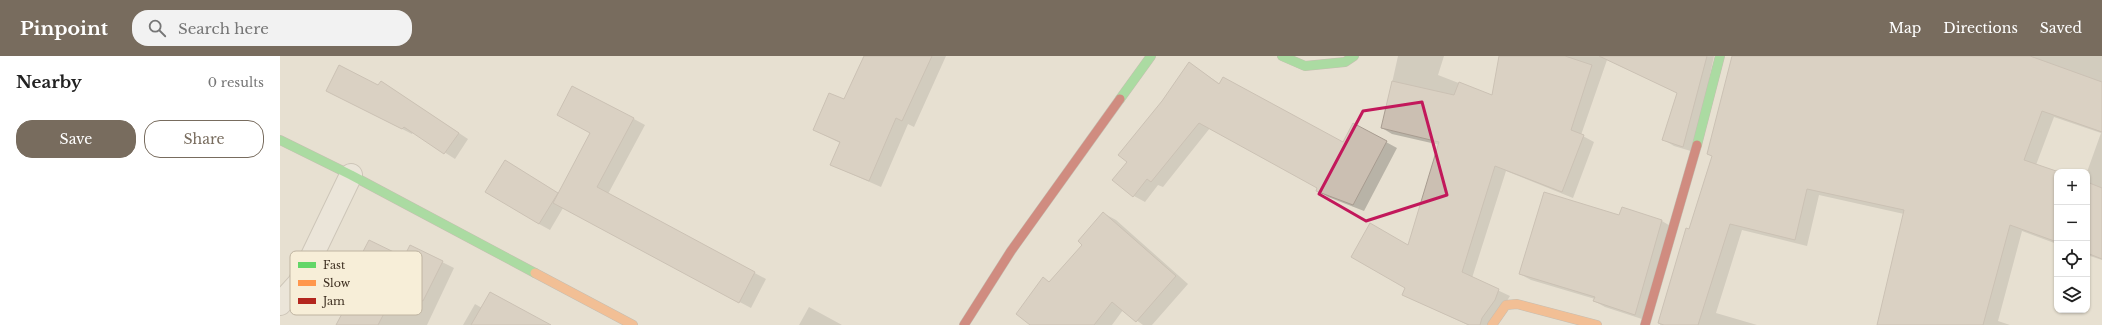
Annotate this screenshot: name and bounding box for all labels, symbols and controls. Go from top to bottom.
search box [132,10,412,46]
text: Pinpoint [20,17,108,40]
icon: search [146,17,168,39]
text: Search here [178,19,269,38]
text: Map [1889,19,1921,37]
text: Directions [1943,19,2018,37]
text: Saved [2040,19,2082,37]
text: Nearby [16,72,82,93]
text: 0 results [208,74,264,91]
button: Save [16,120,136,158]
button: Share [144,120,264,158]
map controls [2054,169,2090,313]
button: + [2054,169,2090,205]
button: − [2054,205,2090,241]
button: locate [2054,241,2090,277]
legend [290,251,422,315]
text: Fast [323,258,346,272]
text: Slow [323,276,351,290]
button: layers [2054,277,2090,313]
text: Jam [321,294,345,308]

